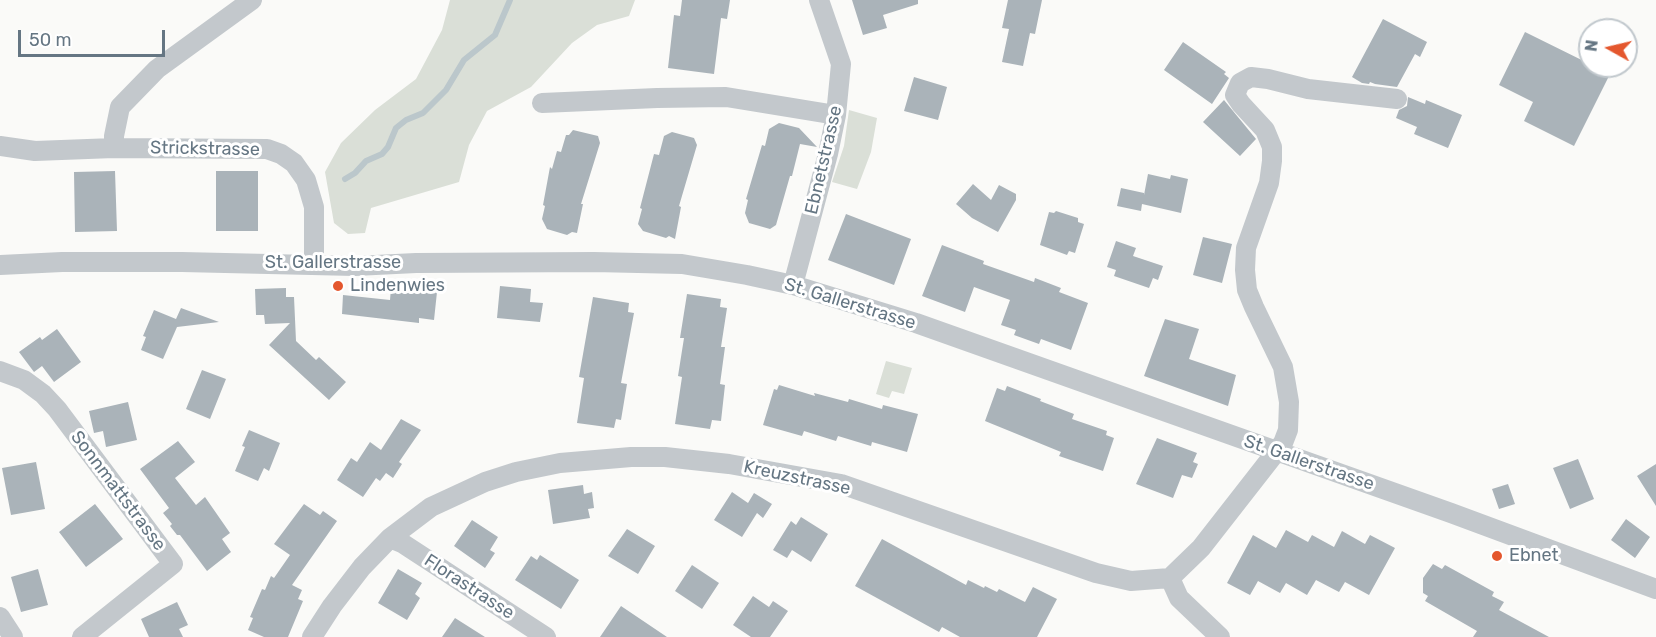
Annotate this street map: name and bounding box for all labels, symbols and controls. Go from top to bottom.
scale bar [21,18,168,56]
north arrow [1578,18,1638,78]
text: 50 m [29,29,72,51]
text: N [1581,39,1602,53]
street label: Ebnetstrasse [801,104,847,216]
street label: Strickstrasse [150,137,260,161]
street label: St. Gallerstrasse [265,252,401,274]
street label: St. Gallerstrasse [782,274,918,334]
place label: Lindenwies [350,275,445,297]
marker: Lindenwies [331,279,345,293]
street label: Sonnmattstrasse [66,427,170,555]
street label: St. Gallerstrasse [1241,431,1377,495]
street label: Kreuzstrasse [742,456,852,500]
place label: Ebnet [1509,545,1559,567]
marker: Ebnet [1490,549,1504,563]
street label: Florastrasse [420,550,518,624]

